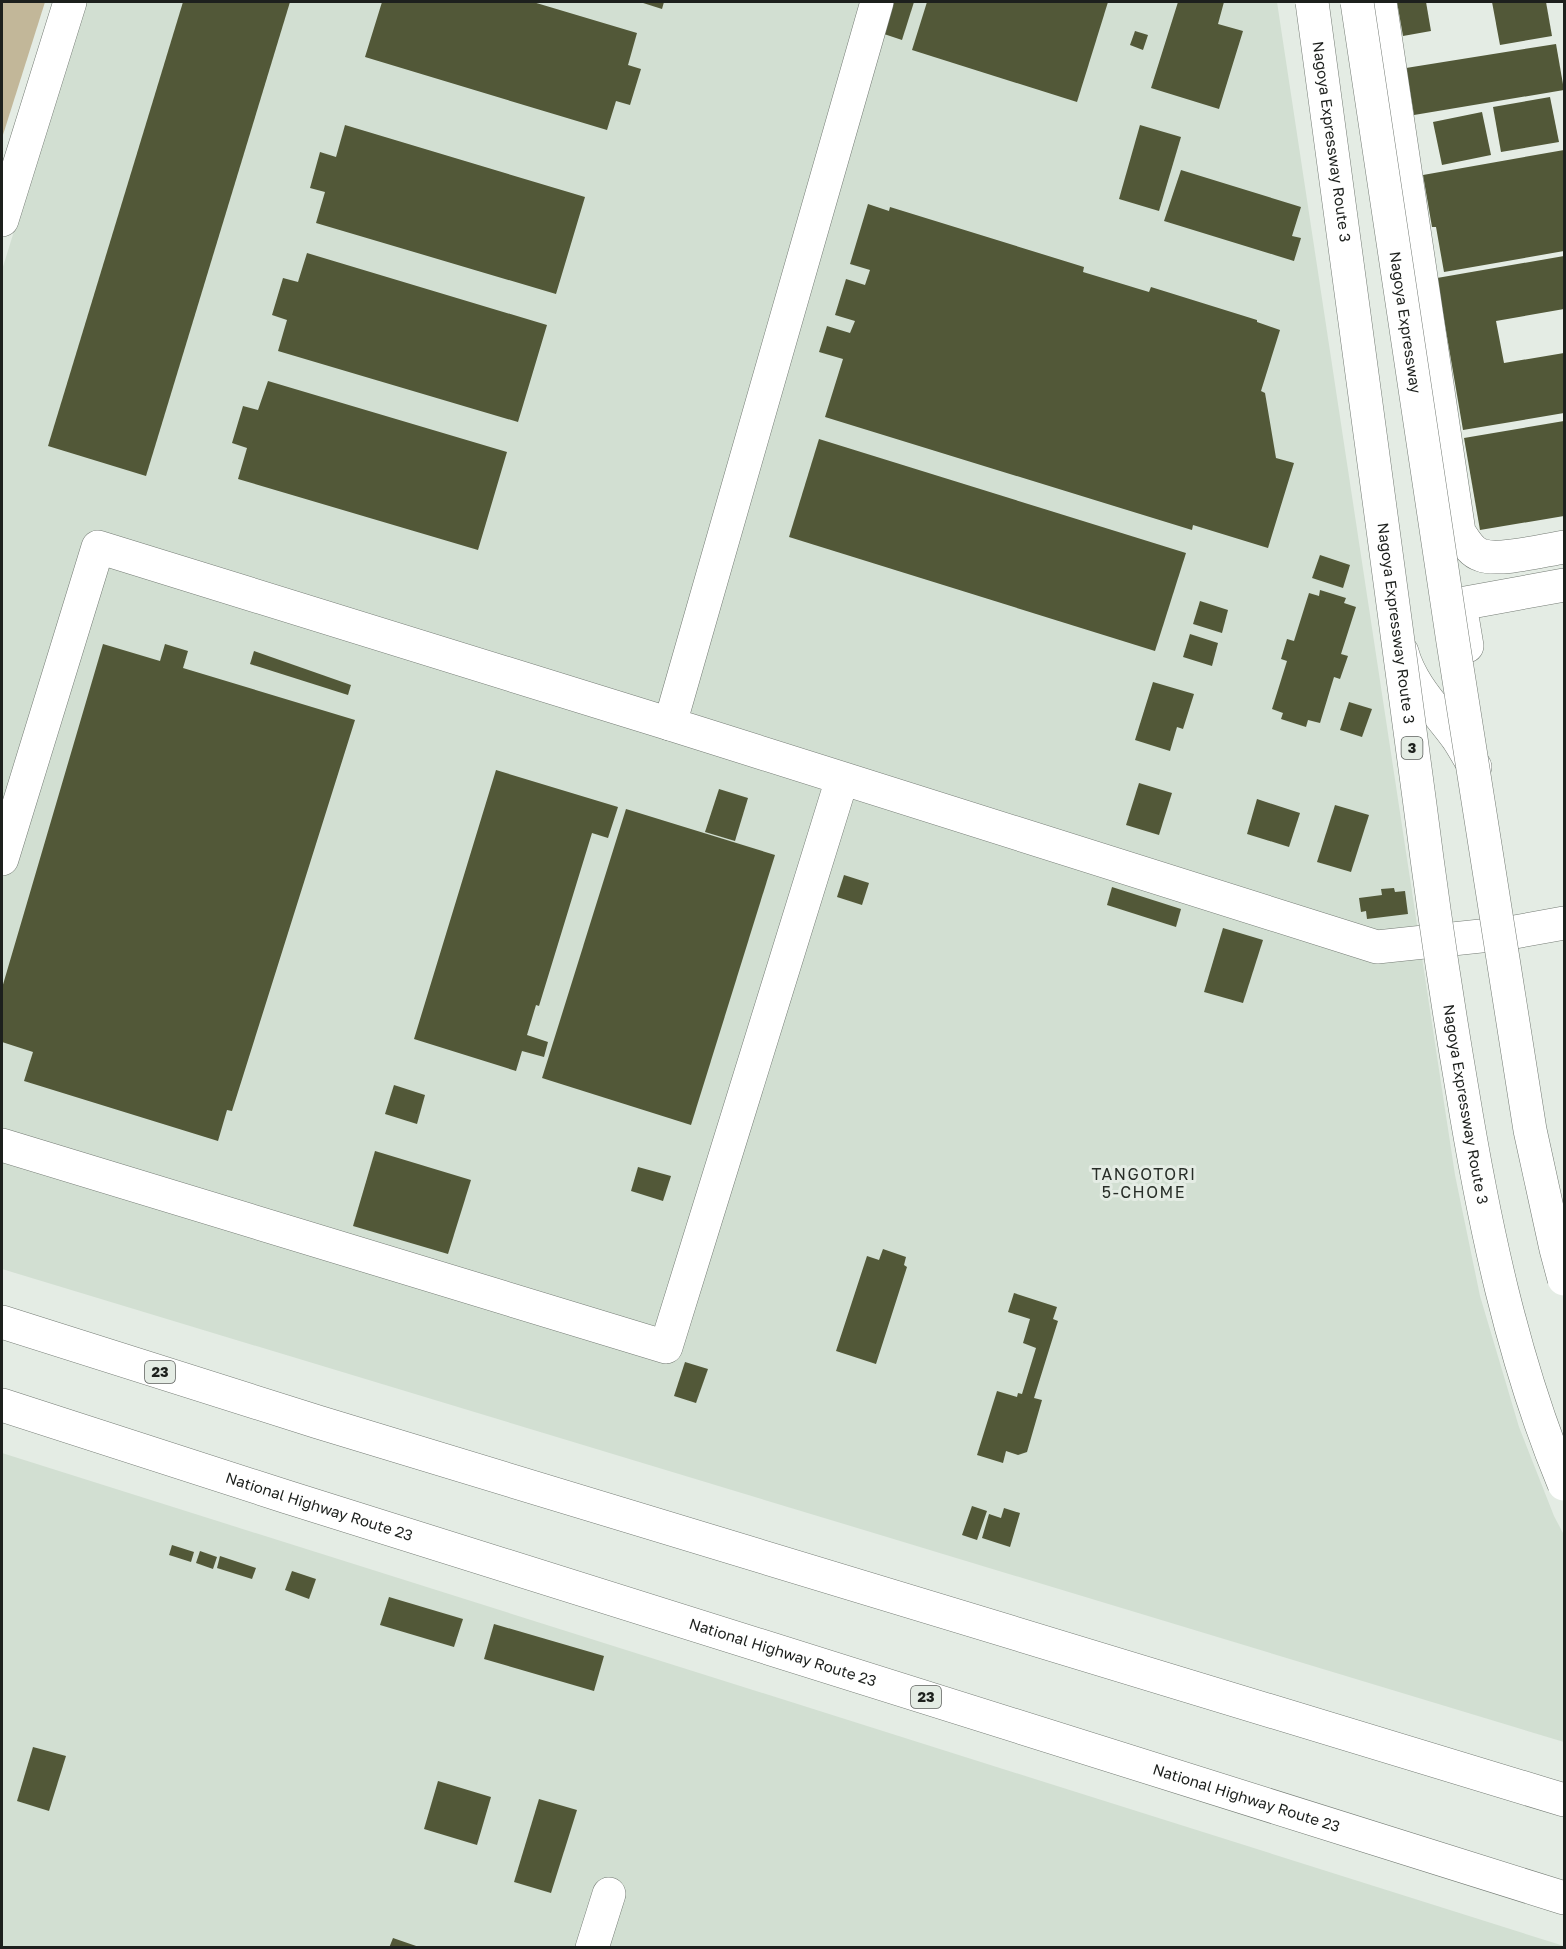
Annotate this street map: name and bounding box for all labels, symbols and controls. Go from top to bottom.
street label: Nagoya Expressway Route 3 [1310,40,1355,243]
street label: Nagoya Expressway [1387,250,1426,395]
street label: Nagoya Expressway Route 3 [1375,522,1419,725]
road number: 3 [1402,737,1422,759]
street label: Nagoya Expressway Route 3 [1440,1003,1493,1206]
district label: TANGOTORI 5-CHOME [1091,1164,1197,1202]
road number: 23 [145,1361,175,1383]
street label: National Highway Route 23 [224,1468,415,1544]
street label: National Highway Route 23 [687,1614,879,1690]
road number: 23 [911,1686,941,1708]
street label: National Highway Route 23 [1151,1759,1342,1835]

